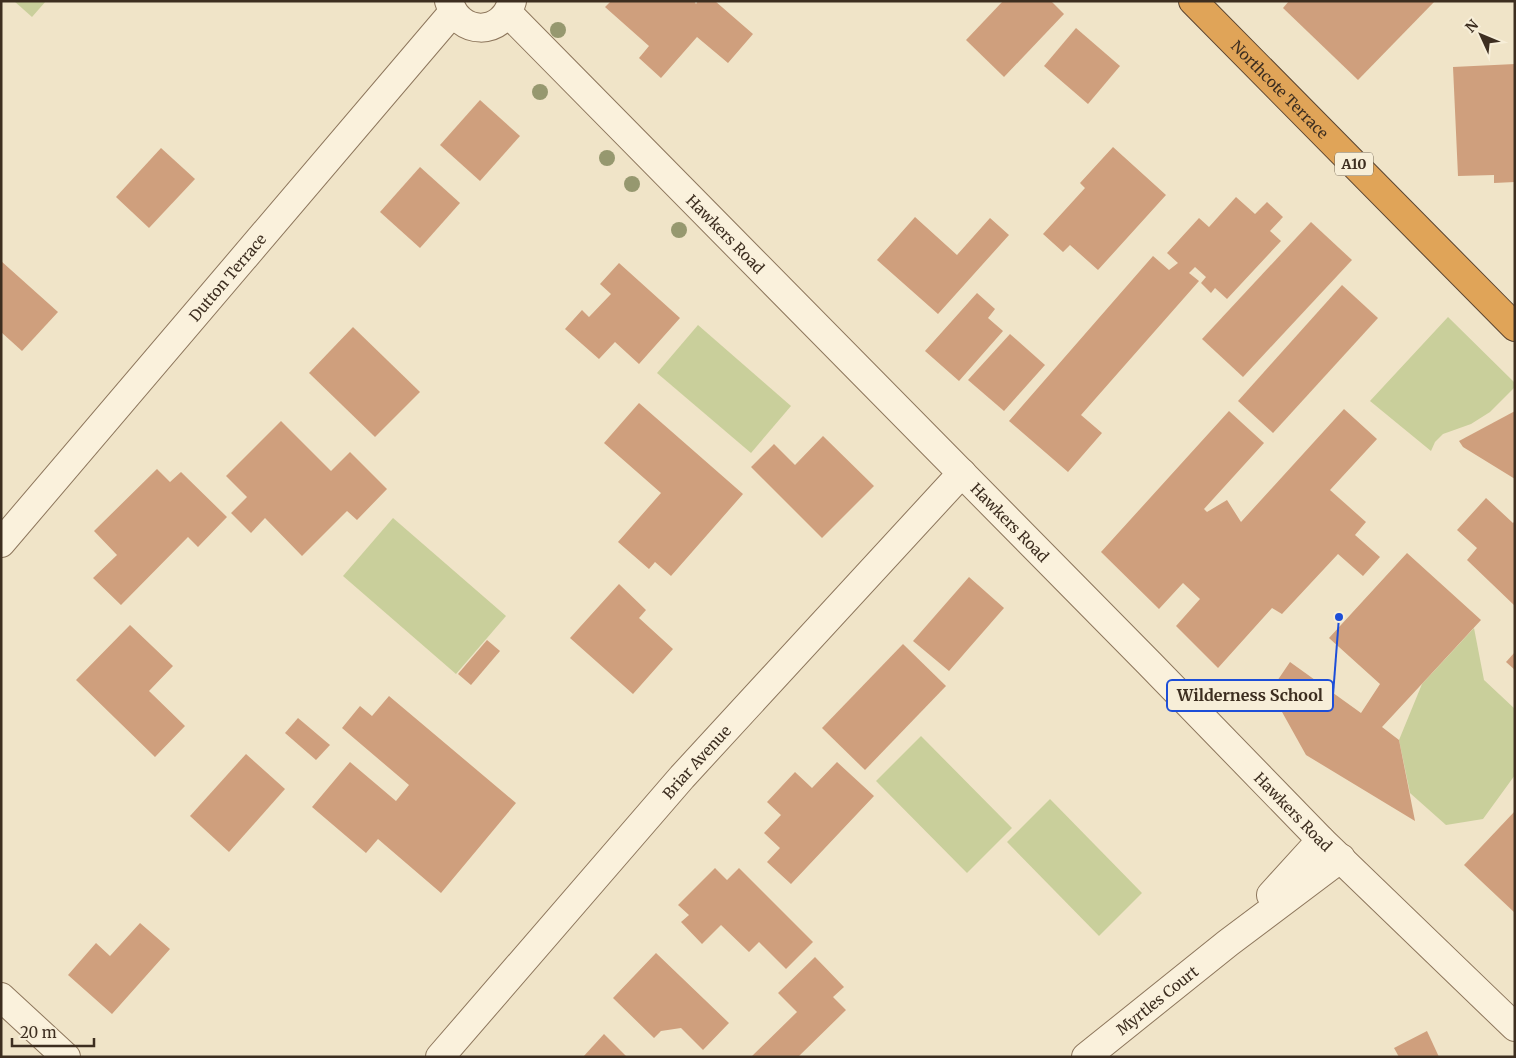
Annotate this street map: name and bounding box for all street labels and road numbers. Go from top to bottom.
street label: Northcote Terrace [1228,36,1333,142]
road number: A10 [1335,152,1373,175]
street label: Hawkers Road [683,190,769,277]
street label: Dutton Terrace [185,229,270,325]
street label: Hawkers Road [967,479,1053,566]
street label: Briar Avenue [658,721,735,802]
street label: Hawkers Road [1251,768,1336,855]
street label: Myrtles Court [1112,961,1202,1039]

